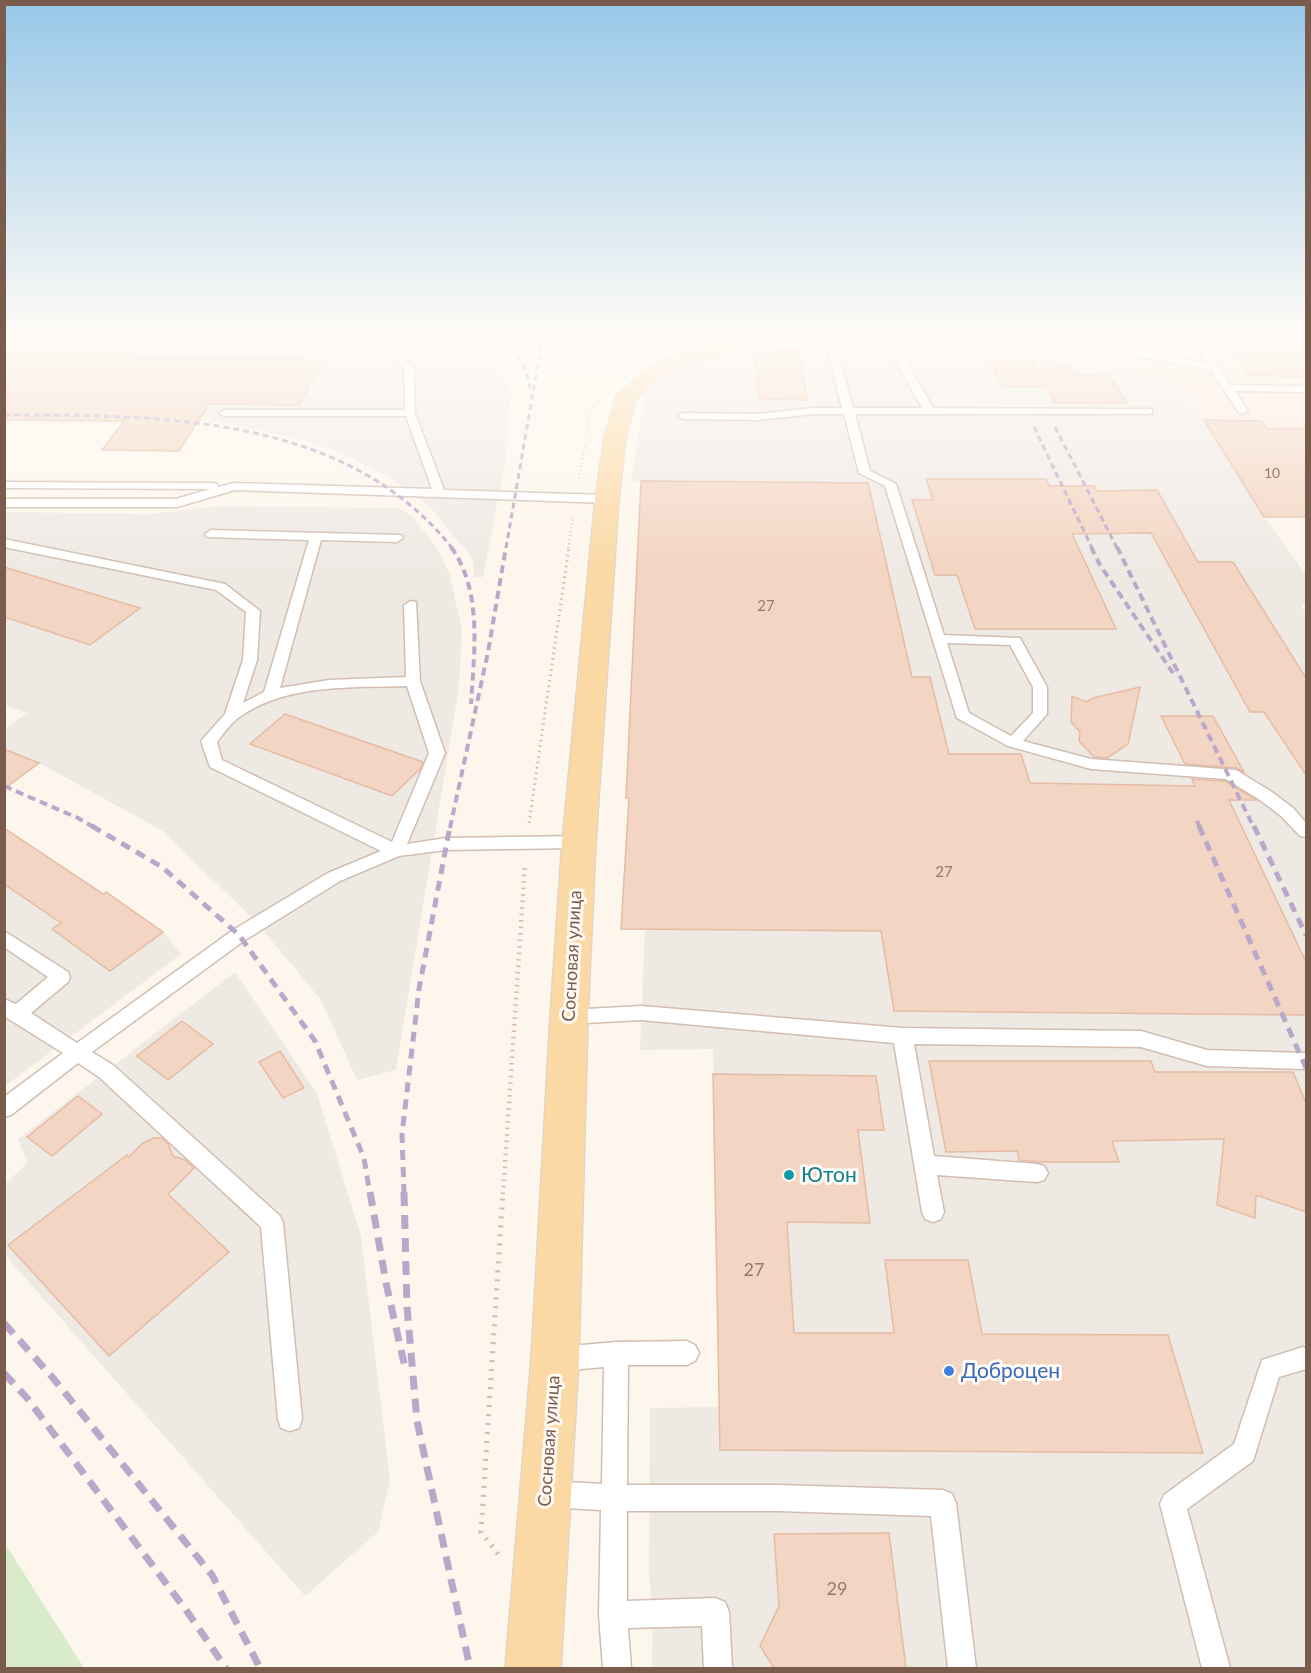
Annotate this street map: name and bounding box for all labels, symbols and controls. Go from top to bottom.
house number: 10 [1264,464,1280,481]
house number: 27 [757,596,775,614]
house number: 27 [935,862,953,880]
street label: Сосновая улица [557,890,585,1022]
place label: Ютон [801,1161,857,1186]
marker: Ютон [782,1168,796,1182]
house number: 27 [744,1258,764,1280]
place label: Доброцен [961,1357,1060,1382]
marker: Доброцен [942,1364,956,1378]
street label: Сосновая улица [532,1375,564,1507]
house number: 29 [827,1577,847,1599]

